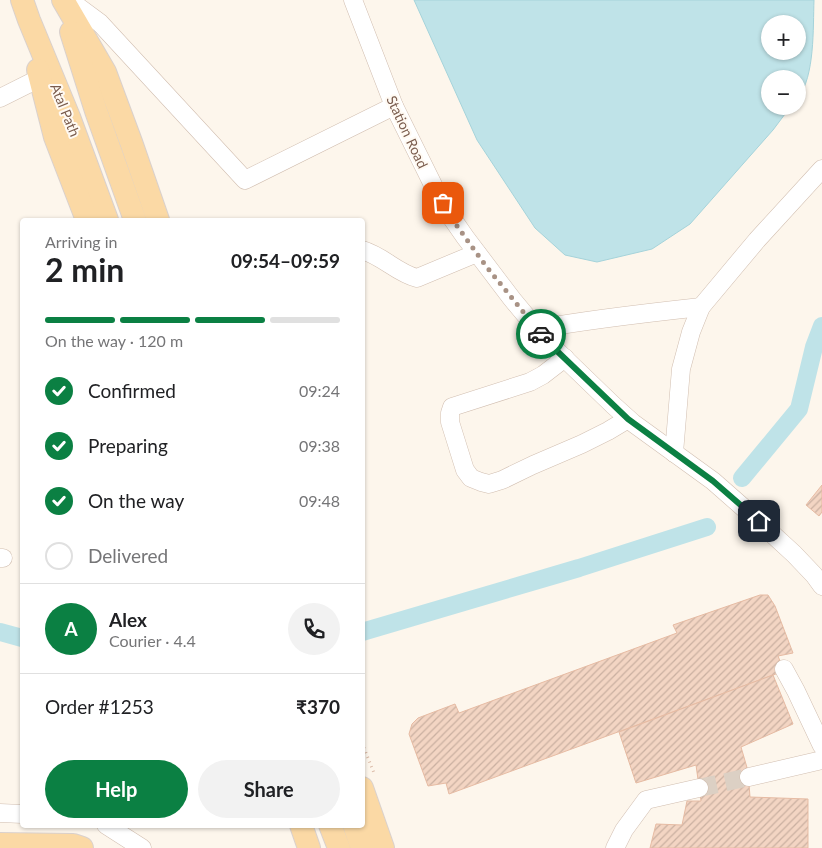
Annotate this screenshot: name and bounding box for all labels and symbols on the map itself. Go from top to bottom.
street label: Atal Path [47,81,84,139]
street label: Station Road [383,93,432,171]
pin [422,182,464,224]
courier [516,309,566,359]
pin [738,500,780,542]

